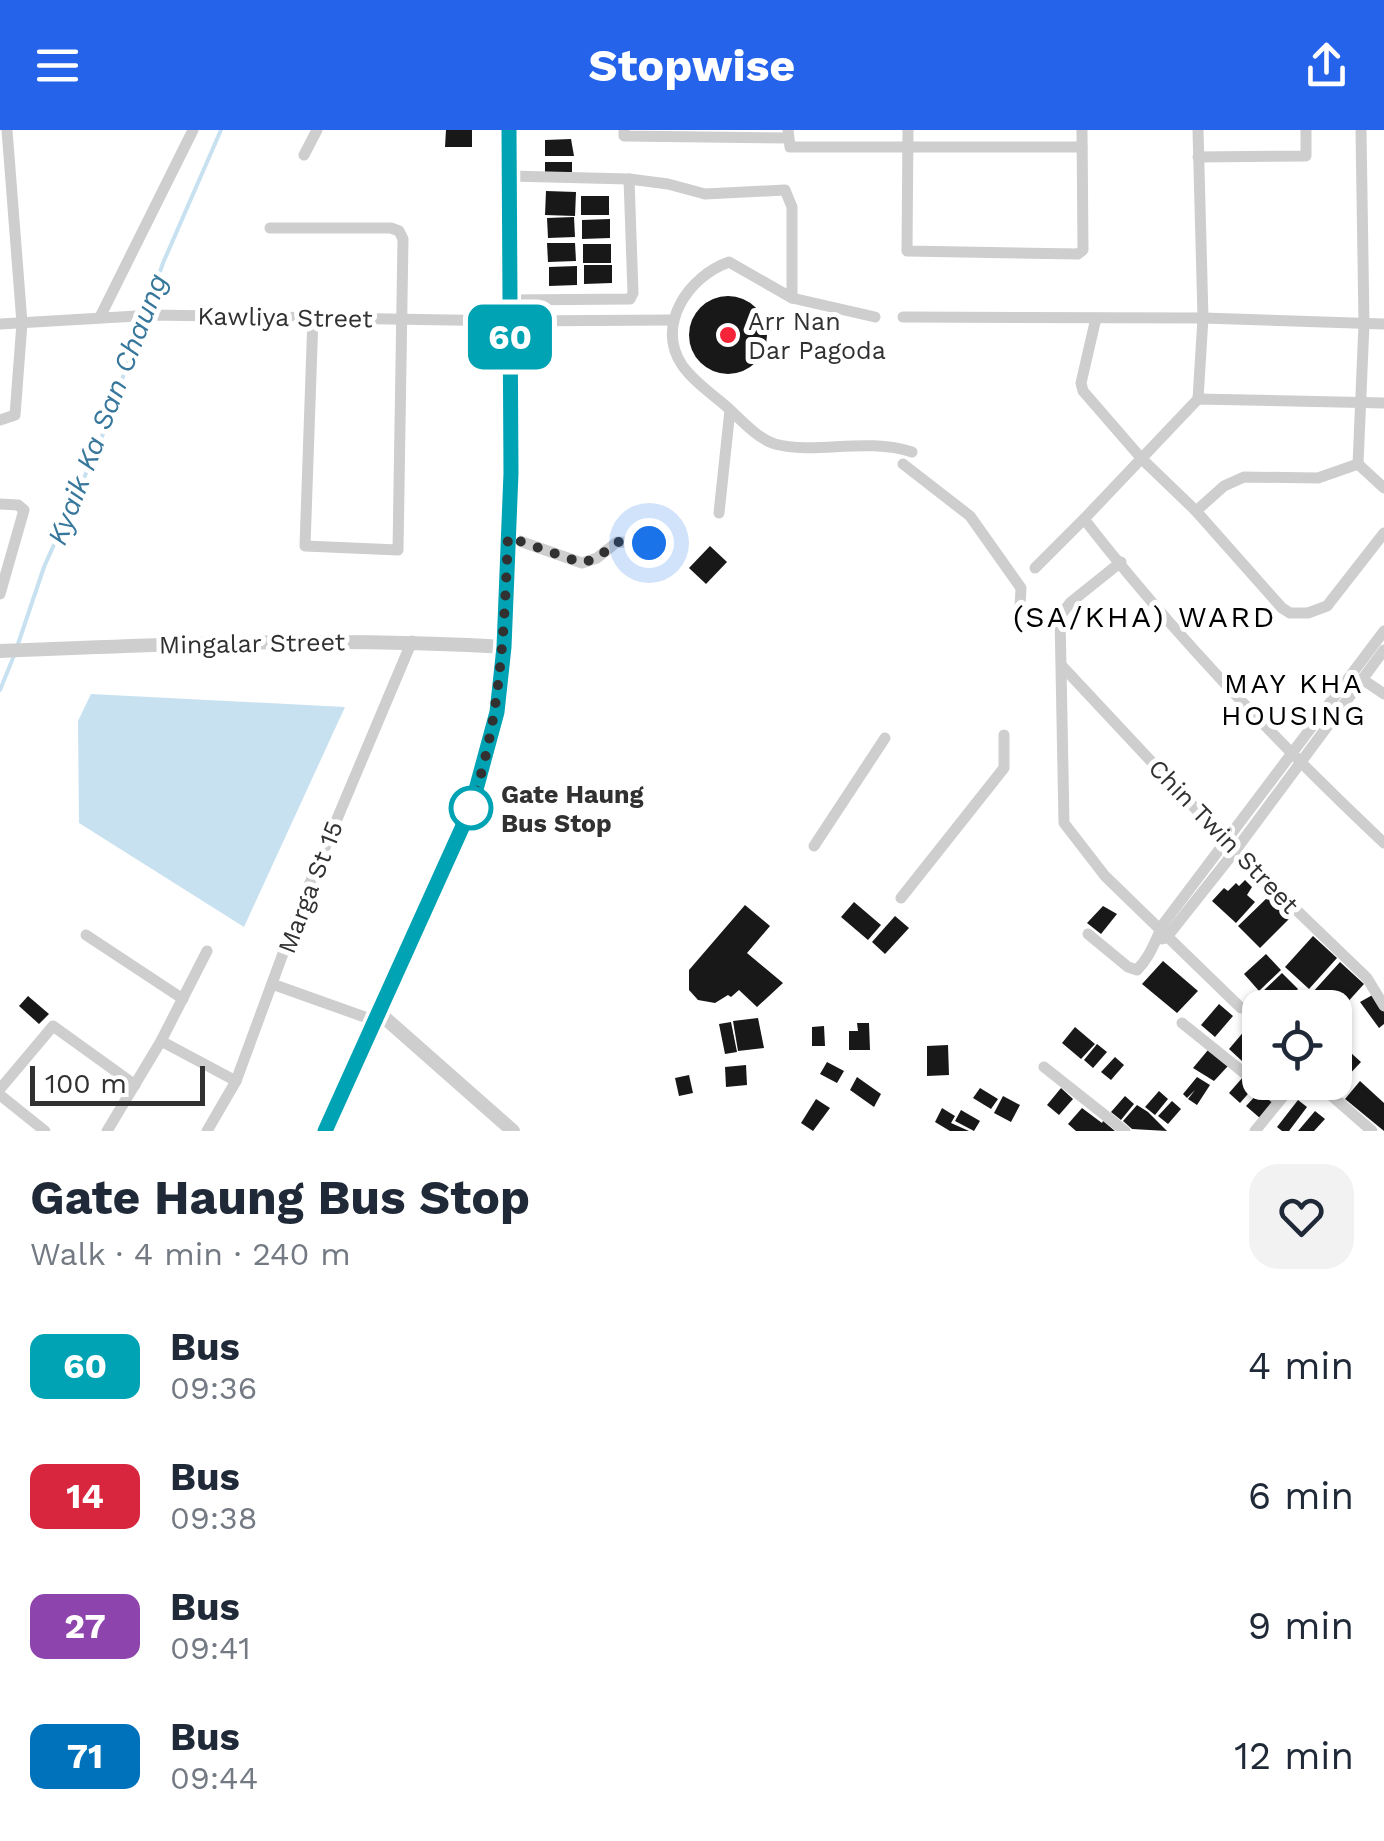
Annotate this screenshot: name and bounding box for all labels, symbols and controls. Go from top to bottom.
icon: menu [30,38,85,93]
icon: share [1299,38,1354,93]
text: Stopwise [589,39,795,92]
water label: Kyaik Ka San Chaung [40,269,174,549]
street label: Kawliya Street [197,301,373,334]
line badge: 60 [465,304,555,370]
place label: Arr Nan Dar Pagoda [748,307,886,365]
text: 60 [488,316,532,358]
marker: Arr Nan Dar Pagoda [717,324,739,346]
your location [624,518,674,568]
district label: (SA/KHA) WARD [1013,599,1277,634]
street label: Mingalar Street [159,627,346,660]
district label: MAY KHA HOUSING [1221,667,1367,732]
street label: Chin Twin Street [1143,753,1305,920]
place label: Gate Haung Bus Stop [501,780,644,838]
marker: Gate Haung Bus Stop [450,787,492,829]
street label: Marga St 15 [272,817,349,957]
map controls [1242,990,1352,1100]
button: locate [1242,990,1352,1100]
scale bar [30,1061,205,1106]
text: 100 m [45,1067,127,1100]
button: heart [1249,1164,1354,1269]
text: Gate Haung Bus Stop [30,1169,530,1226]
text: Walk · 4 min · 240 m [30,1235,351,1273]
text: Bus [170,1325,240,1369]
text: 4 min [1248,1344,1354,1388]
text: 60 [63,1345,107,1387]
text: 09:36 [170,1369,257,1407]
text: Bus [170,1455,240,1499]
text: 6 min [1248,1474,1354,1518]
text: 14 [66,1475,104,1517]
text: 09:38 [170,1499,258,1537]
text: Bus [170,1585,240,1629]
text: 9 min [1248,1604,1354,1648]
text: 27 [64,1605,106,1647]
text: 09:41 [170,1629,251,1667]
text: Bus [170,1715,240,1759]
text: 12 min [1234,1734,1354,1778]
text: 71 [67,1735,103,1777]
text: 09:44 [170,1759,258,1797]

